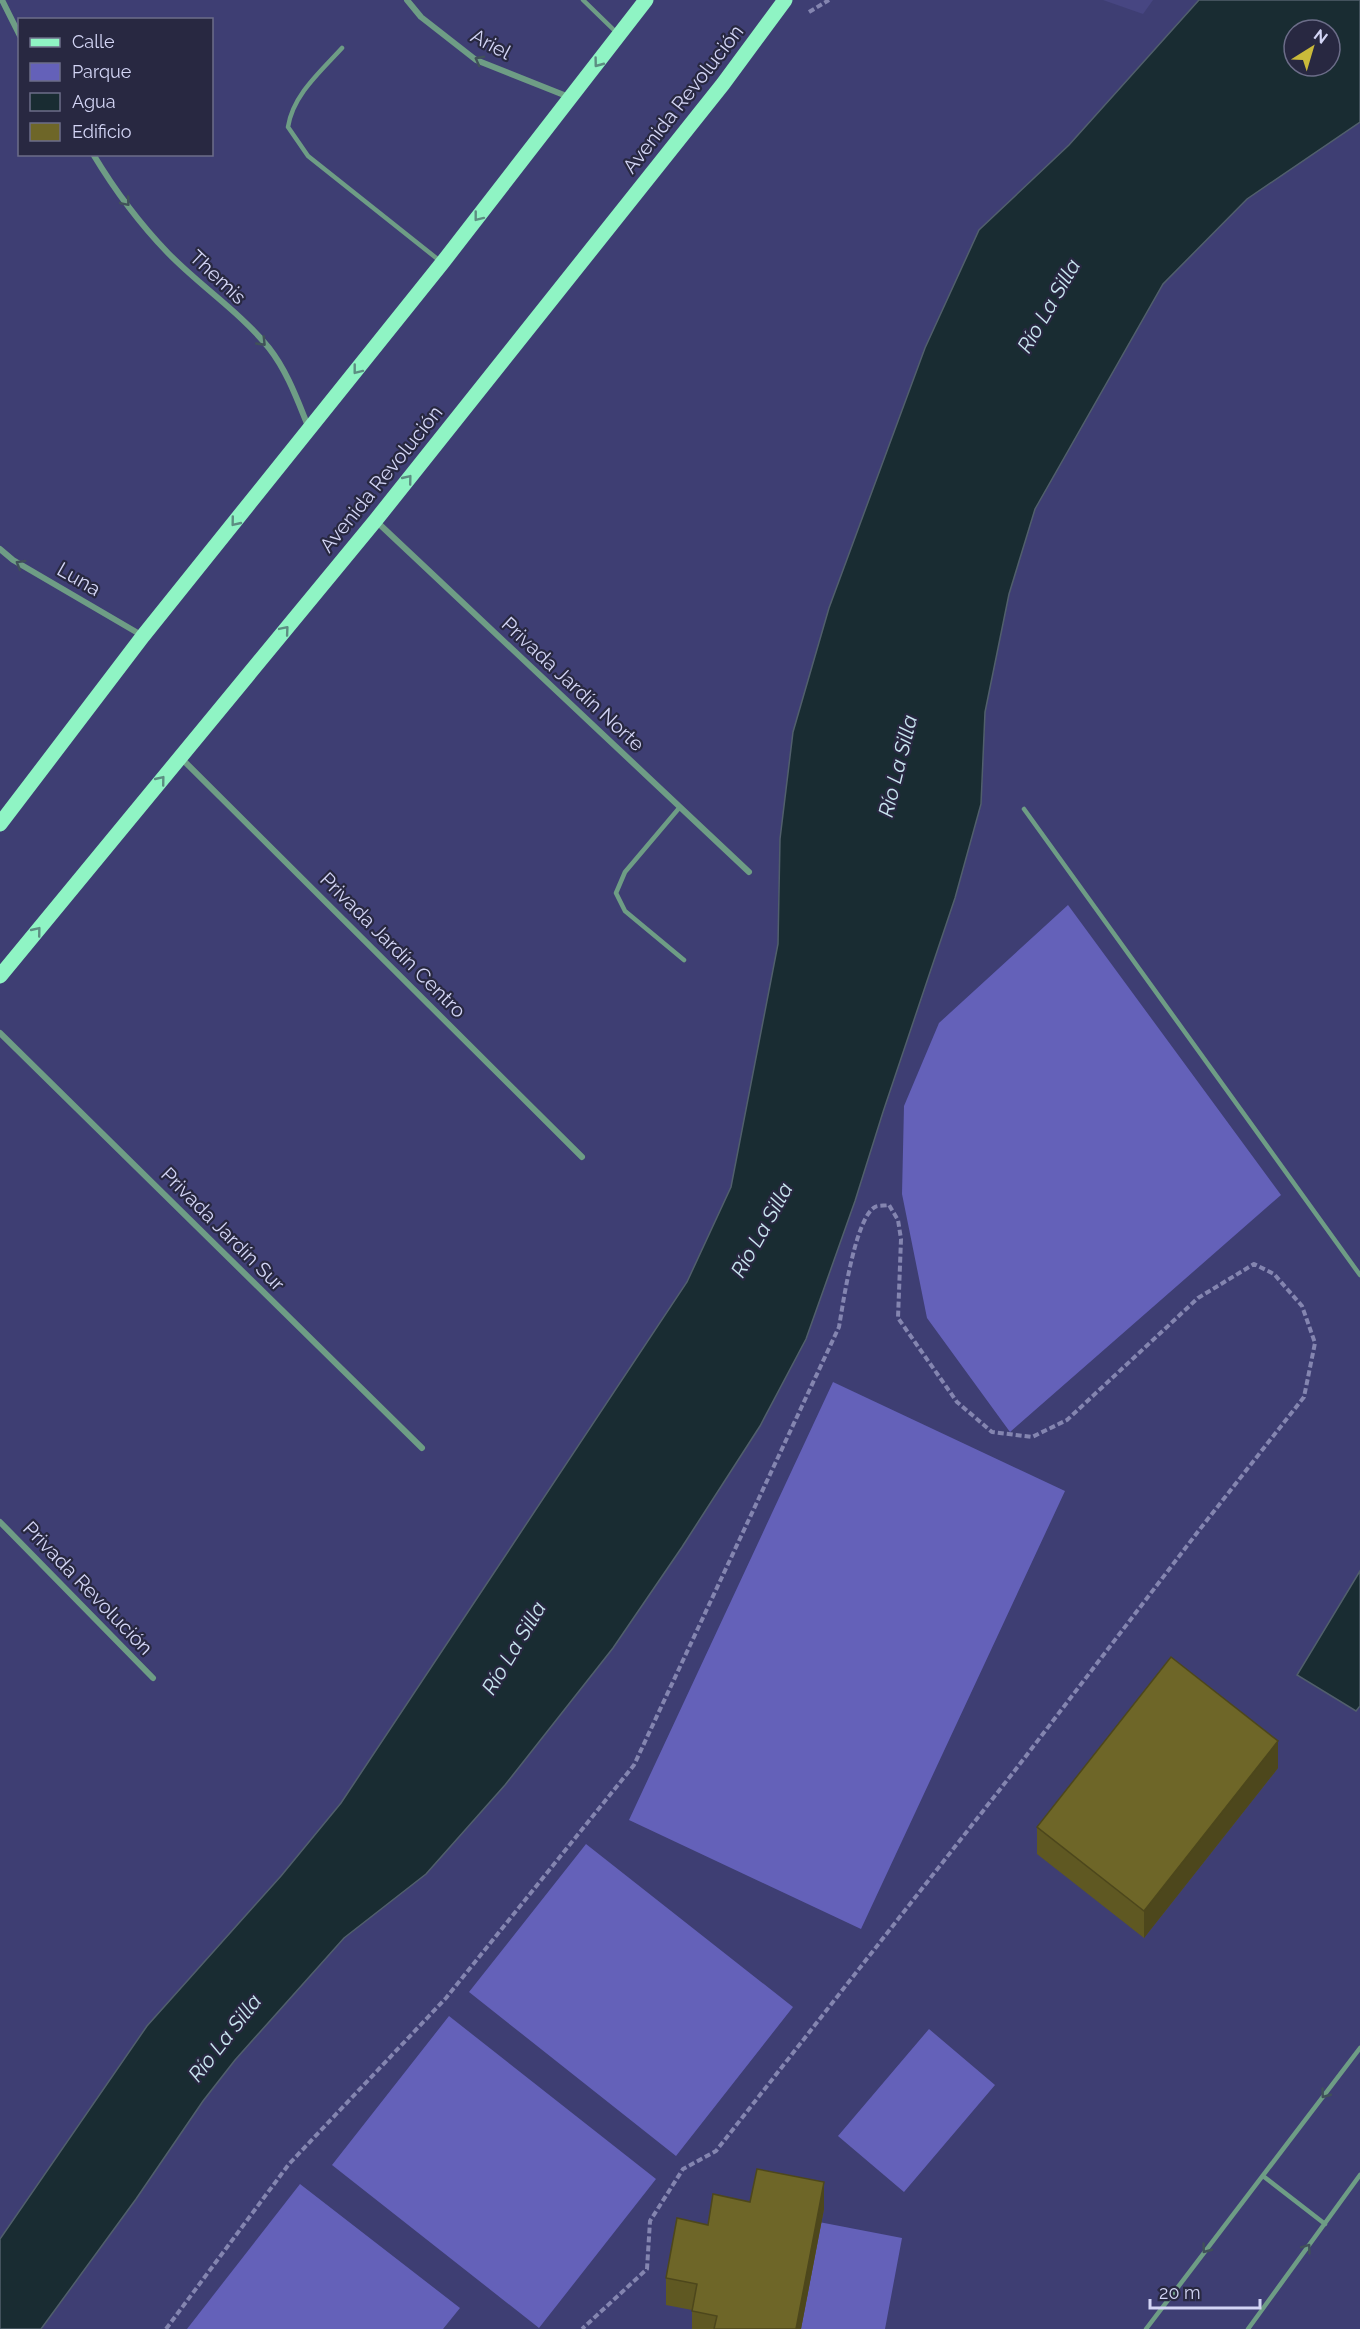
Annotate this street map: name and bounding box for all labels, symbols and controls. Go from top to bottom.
legend [18,18,213,156]
north arrow [1282,18,1342,78]
street label: Avenida Revolución [618,20,748,178]
street label: Ariel [467,24,516,65]
text: N [1310,25,1331,48]
text: Calle [72,31,115,52]
one-way arrow [475,56,485,67]
one-way arrow [594,57,605,68]
text: Parque [72,61,132,82]
text: Agua [72,91,116,112]
text: Edificio [72,121,132,142]
one-way arrow [119,196,130,207]
one-way arrow [475,210,486,221]
street label: Themis [185,245,251,309]
water label: Río La Silla [1012,254,1085,357]
one-way arrow [255,334,266,345]
one-way arrow [354,363,365,374]
street label: Avenida Revolución [314,401,448,557]
one-way arrow [401,475,412,486]
one-way arrow [231,515,242,526]
street label: Luna [53,557,105,601]
one-way arrow [16,559,26,571]
street label: Privada Jardín Norte [497,612,649,756]
one-way arrow [278,626,289,637]
water label: Río La Silla [873,712,922,819]
one-way arrow [153,776,164,787]
street label: Privada Jardín Centro [315,867,471,1023]
one-way arrow [30,927,41,938]
street label: Privada Jardín Sur [156,1162,290,1296]
water label: Río La Silla [725,1178,798,1281]
street label: Privada Revolución [18,1516,158,1660]
water label: Río La Silla [476,1597,551,1699]
water label: Río La Silla [183,1989,267,2086]
one-way arrow [1321,2088,1332,2099]
one-way arrow [1203,2243,1214,2254]
one-way arrow [1300,2243,1311,2254]
scale bar [1150,2272,1260,2310]
text: 20 m [1159,2282,1201,2303]

